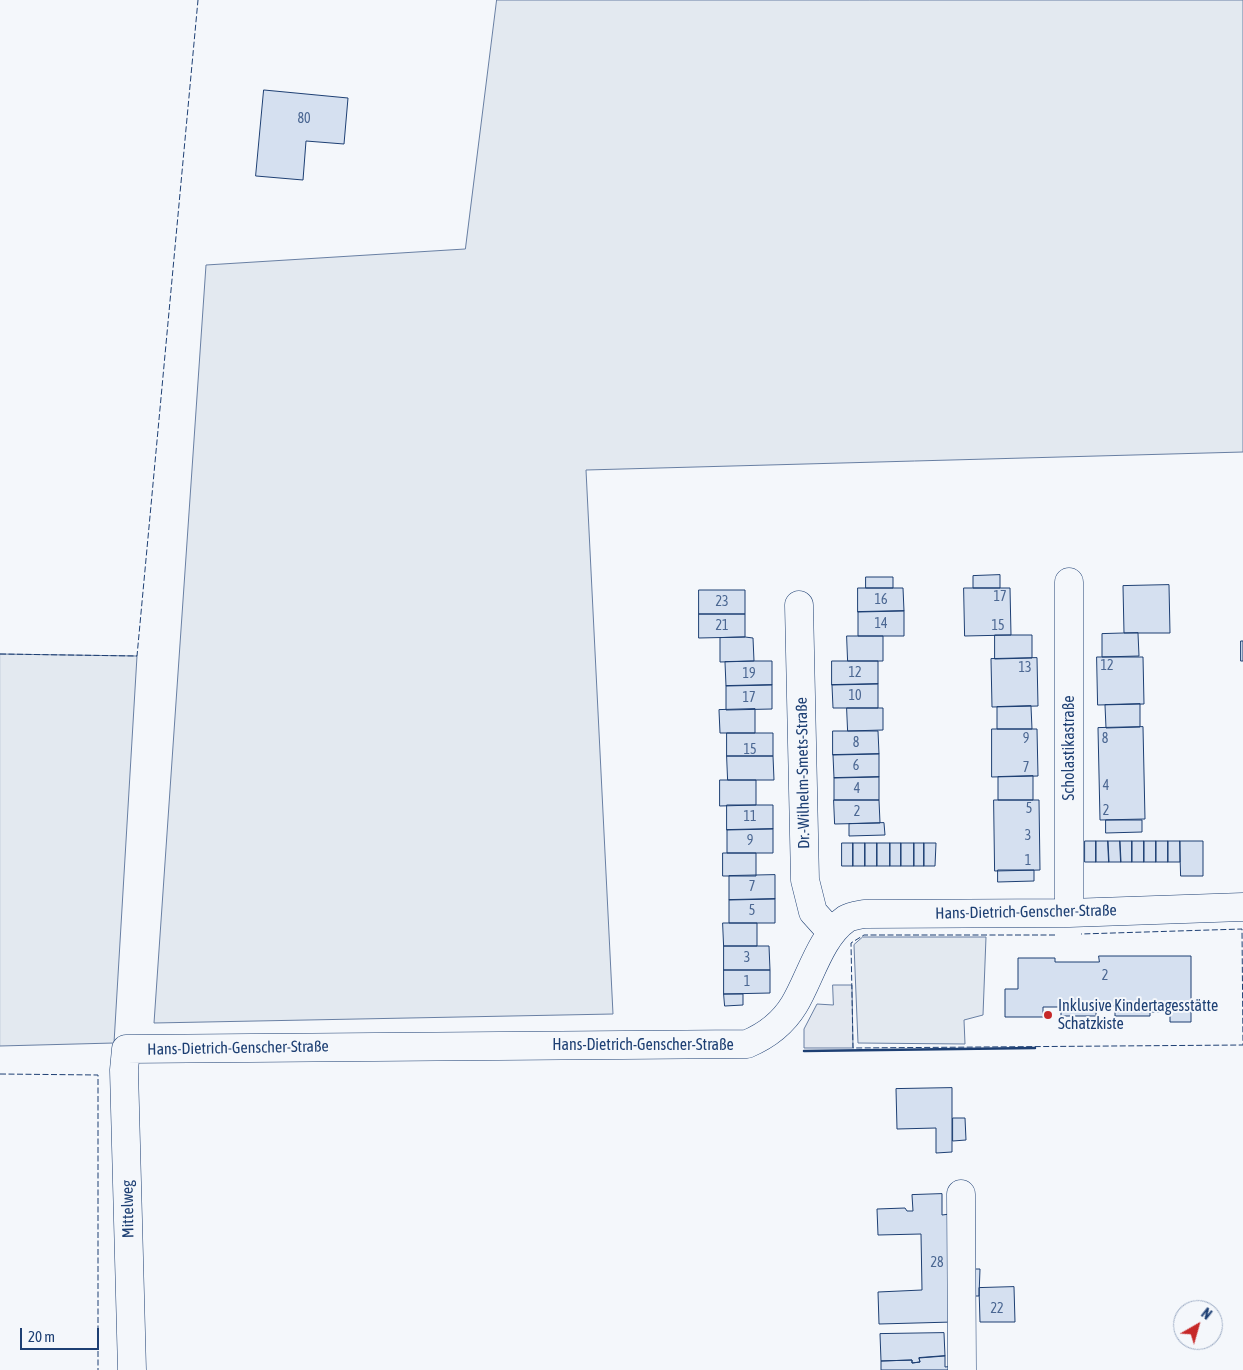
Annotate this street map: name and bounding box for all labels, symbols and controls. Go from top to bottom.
house number: 80 [297,111,311,127]
house number: 17 [993,589,1007,605]
house number: 16 [874,592,888,608]
house number: 23 [715,594,729,610]
house number: 14 [874,616,888,632]
house number: 21 [715,618,729,634]
house number: 15 [991,618,1005,634]
house number: 12 [1100,658,1114,674]
house number: 13 [1018,660,1032,676]
house number: 12 [848,665,862,681]
house number: 19 [742,666,756,682]
house number: 10 [848,688,862,704]
house number: 17 [742,690,756,706]
street label: Scholastikastraße [1059,696,1079,800]
street label: Dr.-Wilhelm-Smets-Straße [792,697,814,849]
house number: 9 [1023,731,1029,747]
house number: 8 [1102,731,1108,747]
house number: 8 [853,735,859,751]
house number: 15 [743,742,757,758]
house number: 6 [853,758,859,774]
house number: 7 [1023,760,1029,776]
house number: 4 [1103,778,1109,794]
house number: 4 [854,781,860,797]
house number: 5 [1026,801,1032,817]
house number: 2 [1103,803,1109,819]
house number: 2 [854,804,860,820]
house number: 11 [743,809,757,825]
house number: 3 [1025,828,1031,844]
house number: 9 [747,833,753,849]
house number: 1 [1025,853,1031,869]
house number: 7 [749,879,755,895]
street label: Hans-Dietrich-Genscher-Straße [935,901,1117,923]
house number: 5 [749,903,755,919]
house number: 3 [744,950,750,966]
house number: 2 [1102,968,1108,984]
house number: 1 [744,974,750,990]
place label: Inklusive Kindertagesstätte Schatzkiste [1058,996,1218,1034]
marker: Inklusive Kindertagesstätte Schatzkiste [1042,1009,1054,1021]
street label: Hans-Dietrich-Genscher-Straße [552,1035,734,1055]
street label: Hans-Dietrich-Genscher-Straße [147,1037,329,1059]
street label: Mittelweg [118,1180,138,1238]
house number: 28 [930,1255,944,1271]
north arrow [1173,1300,1223,1350]
house number: 22 [990,1301,1004,1317]
text: N [1198,1305,1215,1323]
scale bar [22,1318,101,1350]
text: 20 m [28,1328,55,1345]

